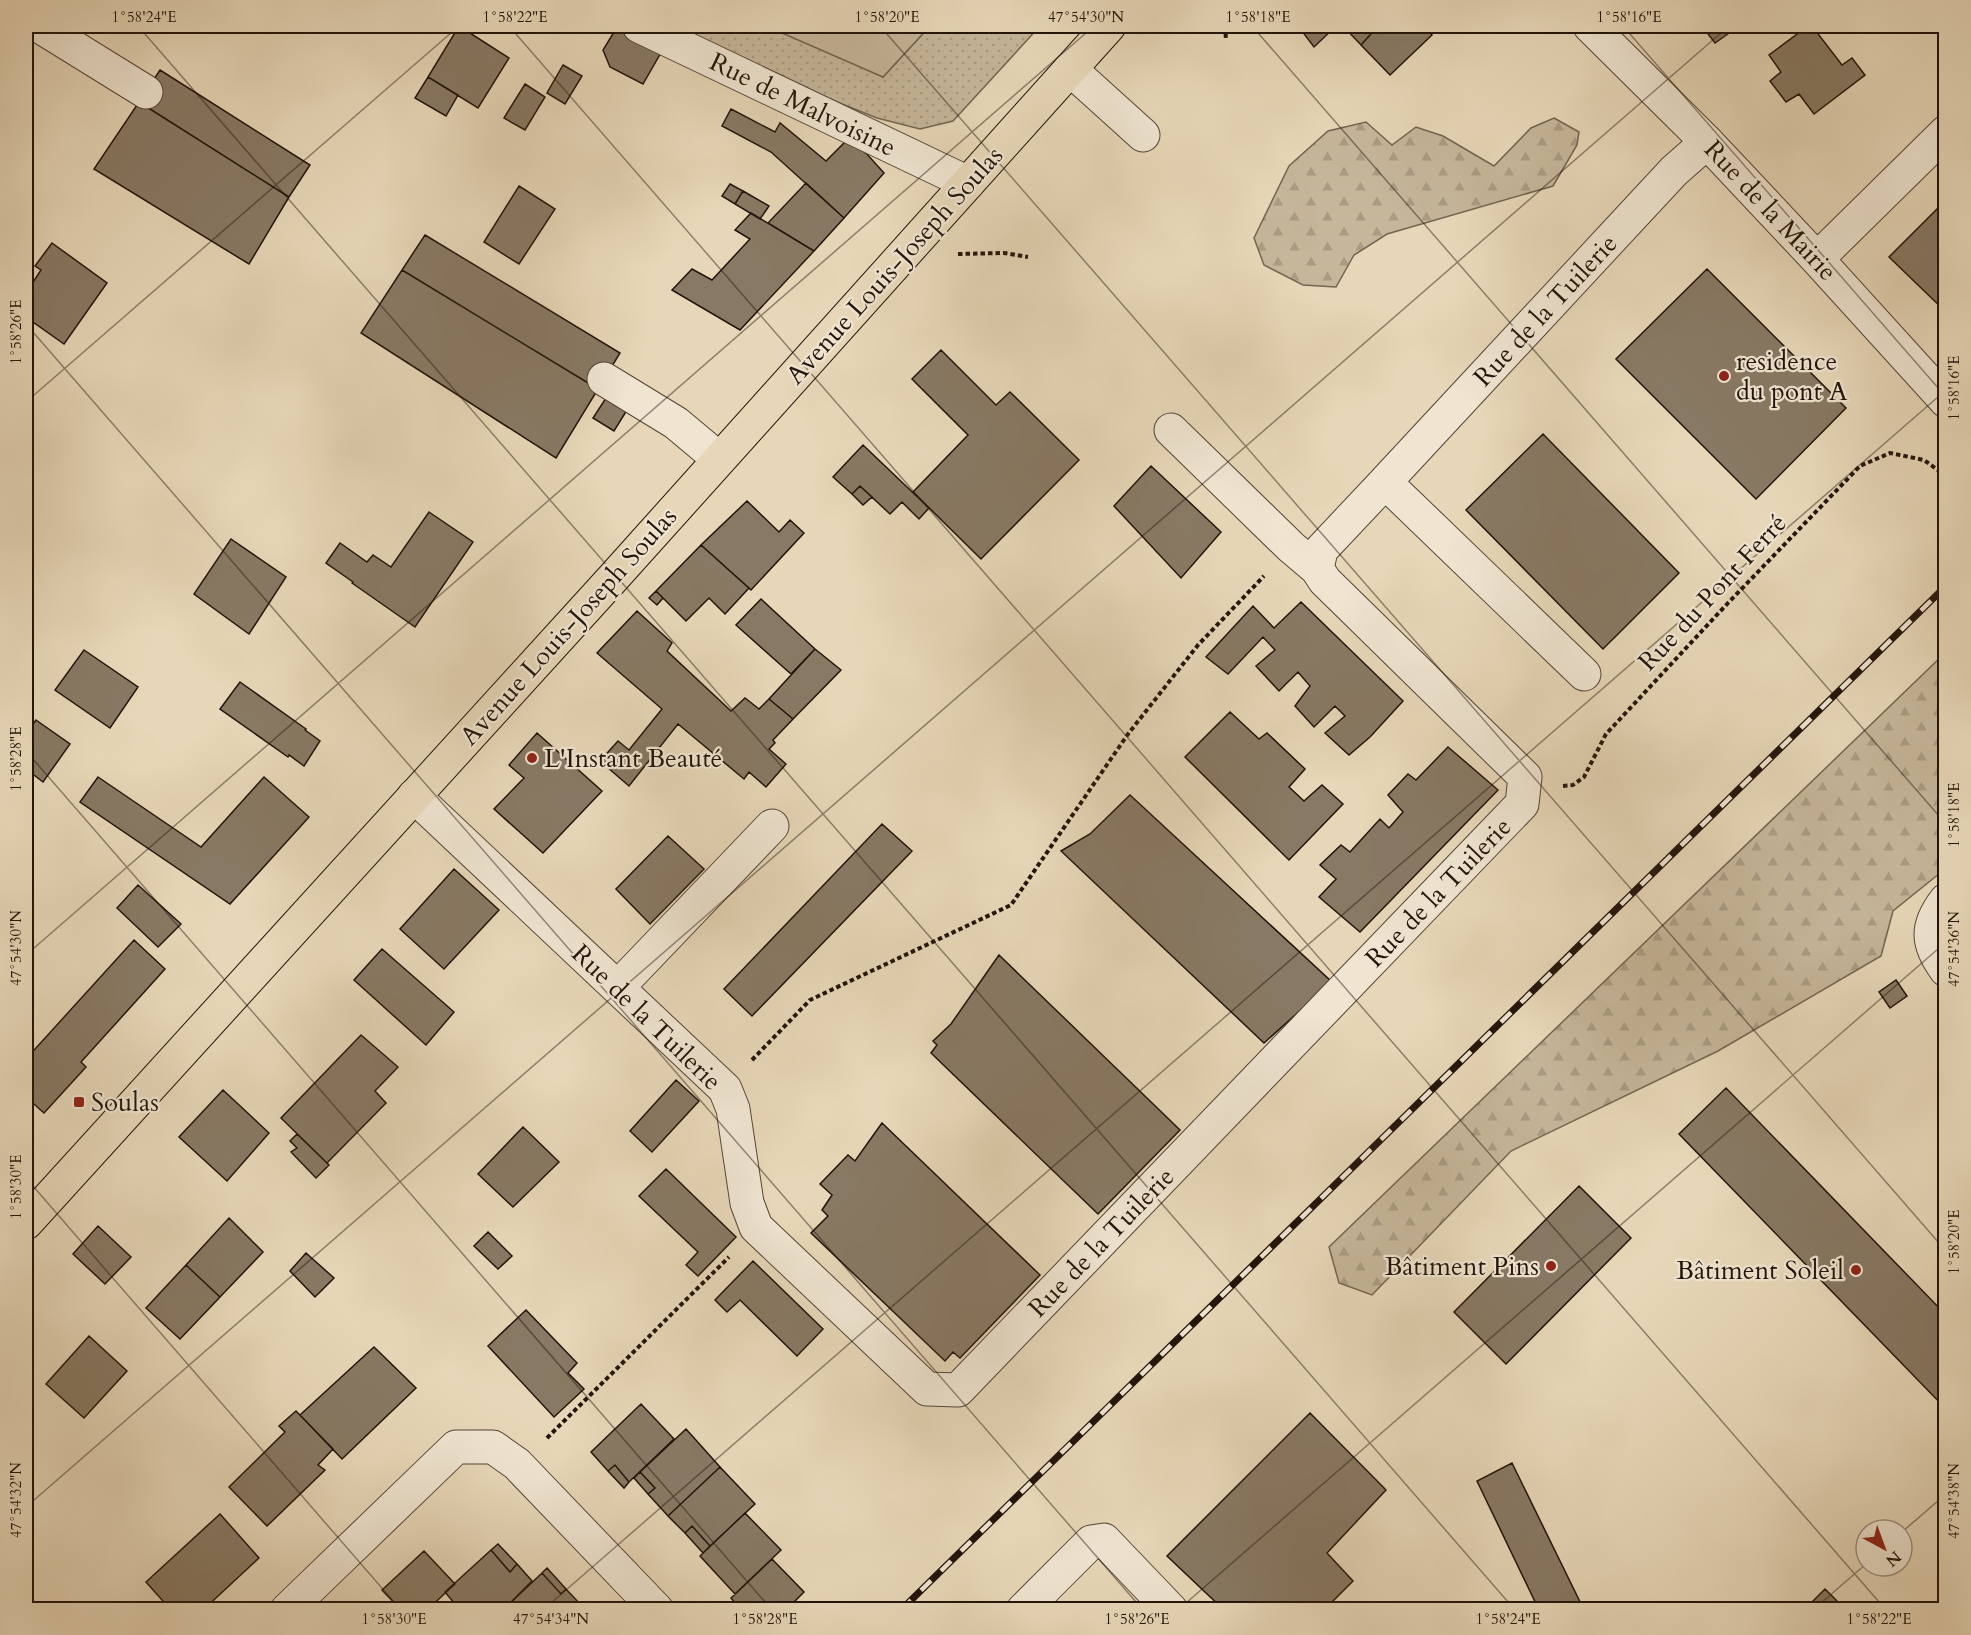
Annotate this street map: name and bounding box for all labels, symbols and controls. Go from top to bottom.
text: 1°58'24"E [112,7,176,27]
text: 1°58'22"E [483,7,547,27]
text: 1°58'20"E [855,7,919,27]
text: 47°54'30"N [1048,7,1124,27]
text: 1°58'18"E [1226,7,1290,27]
text: 1°58'16"E [1597,7,1661,27]
street label: Rue de Malvoisine [704,44,902,165]
street label: Rue de la Mairie [1696,133,1845,288]
street label: Avenue Louis-Joseph Soulas [778,139,1011,392]
street label: Rue de la Tuilerie [1466,227,1625,394]
text: 1°58'26"E [6,300,26,364]
place label: residence du pont A [1736,344,1848,409]
text: 1°58'16"E [1944,356,1964,420]
marker: residence du pont A [1717,369,1731,383]
street label: Avenue Louis-Joseph Soulas [452,500,685,753]
street label: Rue du Pont Ferré [1630,506,1794,678]
text: 1°58'28"E [6,727,26,791]
place label: L'Instant Beauté [544,741,722,776]
marker: L'Instant Beauté [525,751,539,765]
text: 1°58'18"E [1944,783,1964,847]
street label: Rue de la Tuilerie [1358,810,1519,975]
text: 47°54'30"N [6,910,26,986]
text: 47°54'36"N [1944,911,1964,987]
street label: Rue de la Tuilerie [564,937,729,1098]
place label: Soulas [91,1085,159,1120]
marker: Soulas [72,1095,86,1109]
text: 1°58'30"E [6,1155,26,1219]
street label: Rue de la Tuilerie [1021,1160,1182,1325]
text: 1°58'20"E [1944,1210,1964,1274]
place label: Bâtiment Pins [1385,1249,1539,1284]
place label: Bâtiment Soleil [1676,1253,1844,1288]
marker: Bâtiment Pins [1544,1259,1558,1273]
marker: Bâtiment Soleil [1849,1263,1863,1277]
text: 47°54'32"N [6,1462,26,1538]
text: 47°54'38"N [1944,1463,1964,1539]
north arrow [1854,1518,1914,1578]
text: N [1881,1546,1906,1571]
text: 1°58'30"E [362,1609,426,1629]
text: 47°54'34"N [513,1609,589,1629]
text: 1°58'28"E [733,1609,797,1629]
text: 1°58'26"E [1105,1609,1169,1629]
text: 1°58'24"E [1476,1609,1540,1629]
text: 1°58'22"E [1847,1609,1911,1629]

